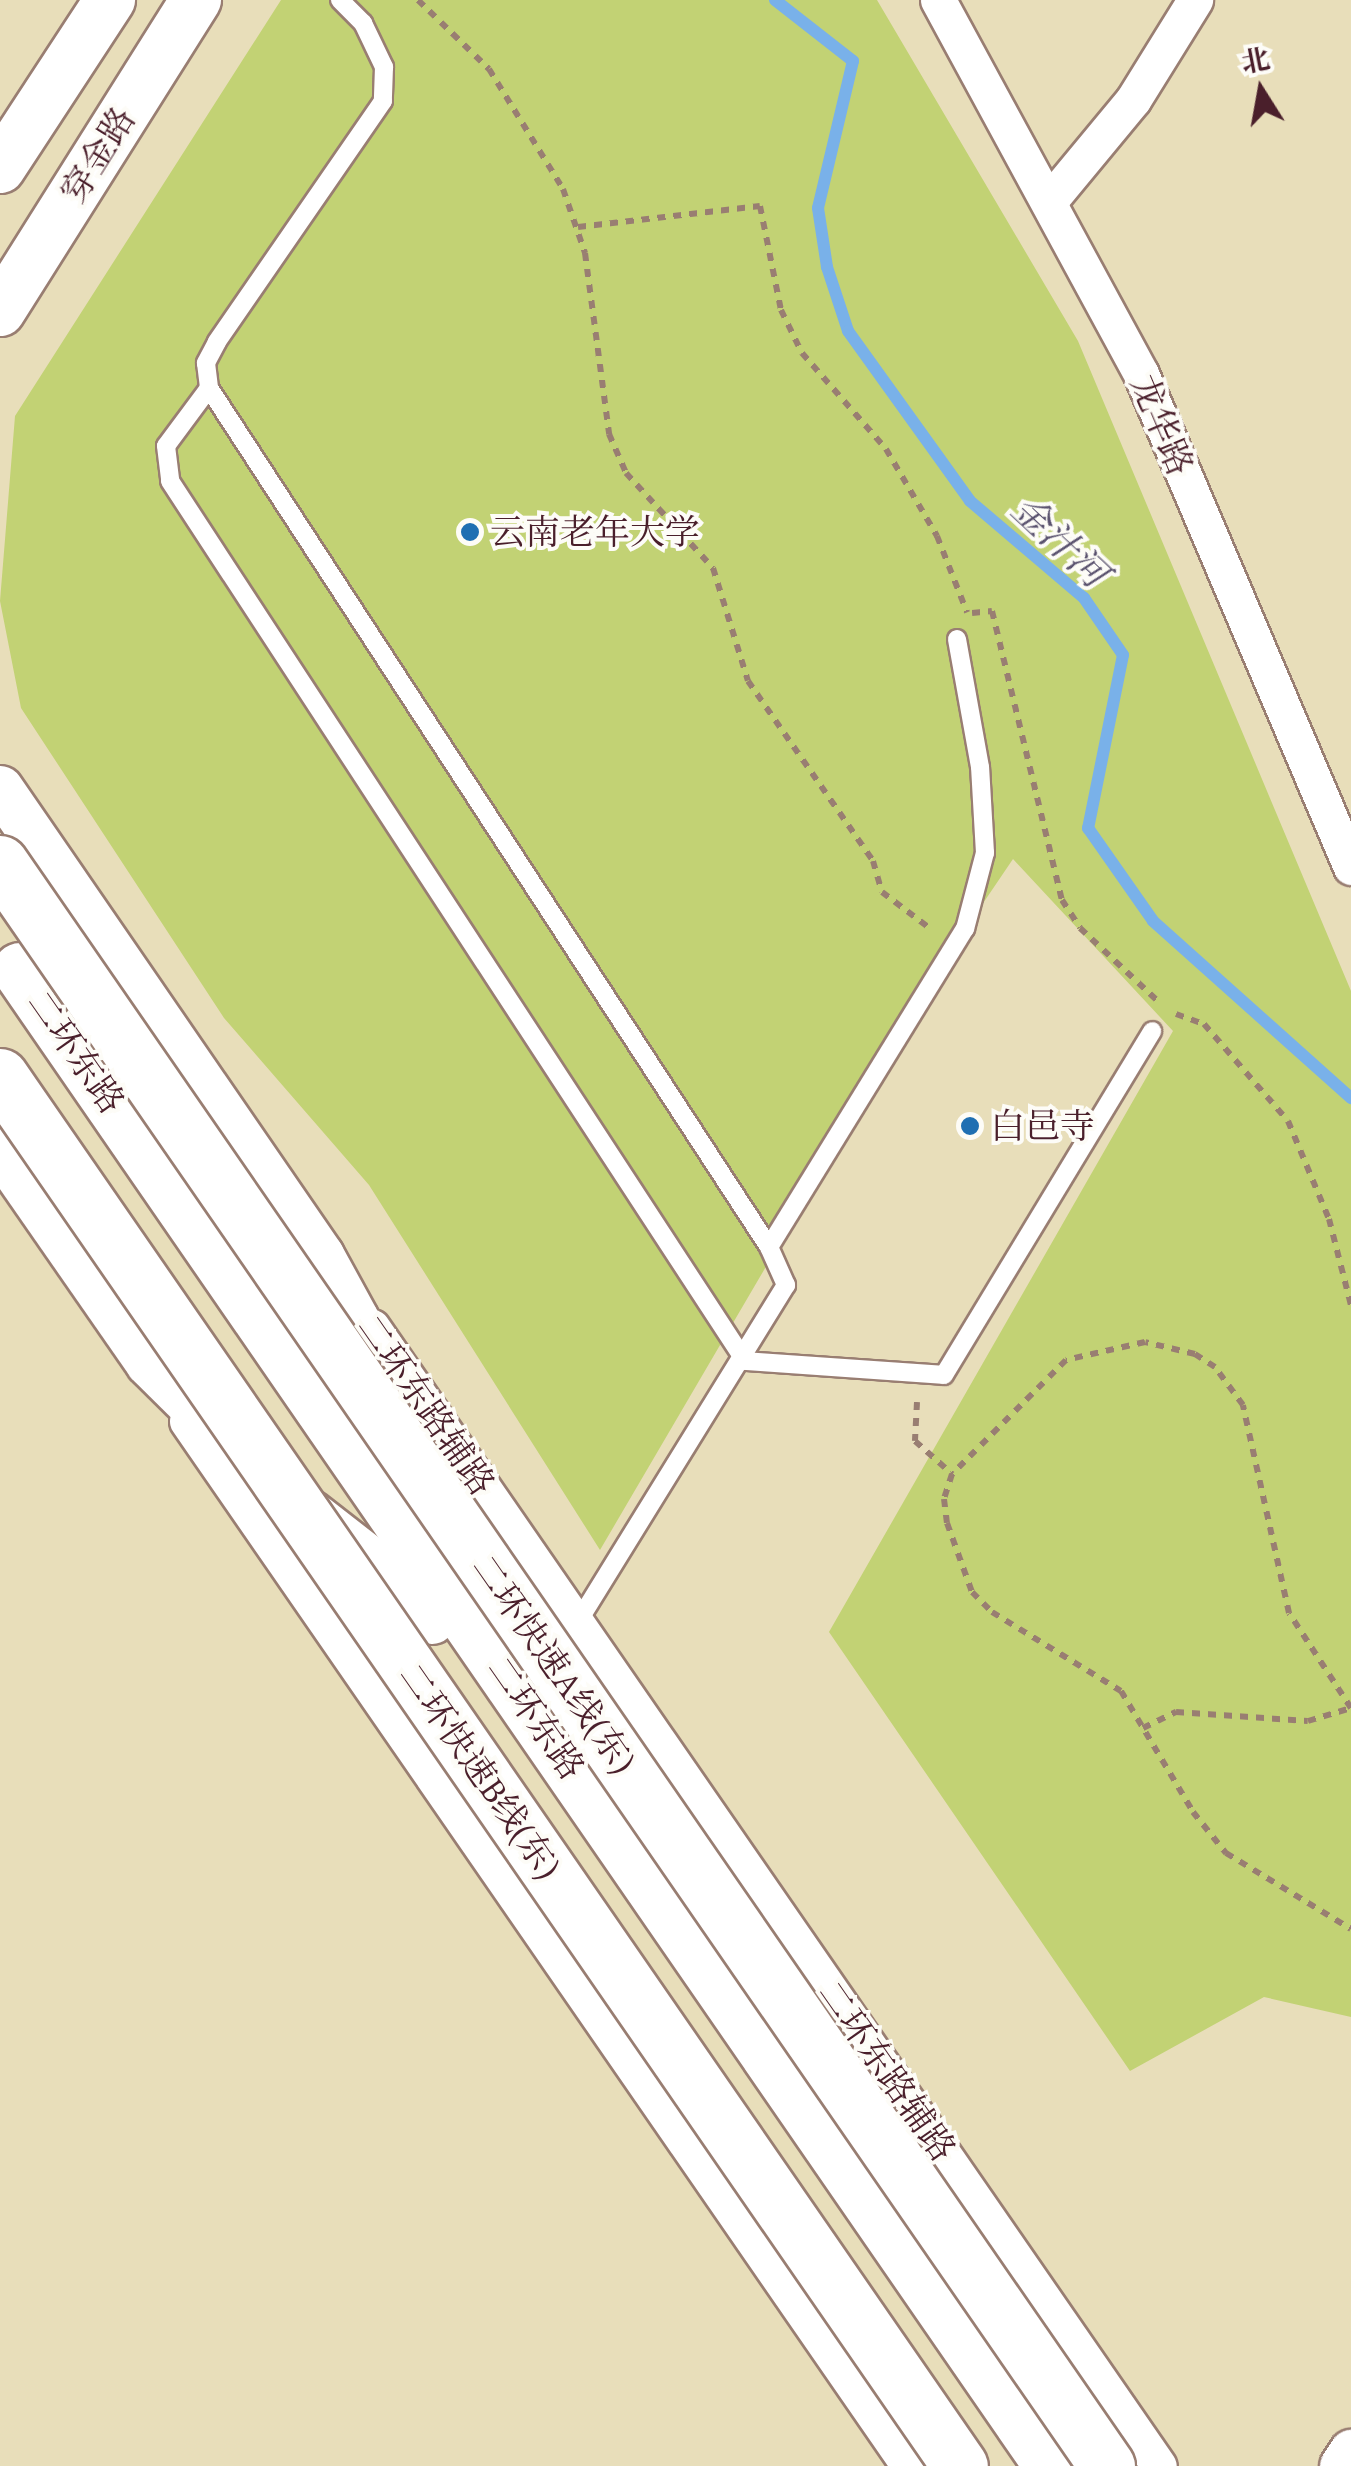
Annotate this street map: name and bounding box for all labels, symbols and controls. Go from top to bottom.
north arrow [1211,40,1311,140]
text: 北 [1238,40,1272,81]
street label: 穿金路 [52,99,144,211]
street label: 龙华路 [1122,368,1202,482]
water label: 金汁河 [1003,485,1117,597]
place label: 云南老年大学 [490,511,700,553]
marker: 云南老年大学 [459,521,481,543]
street label: 二环东路 [19,983,133,1121]
place label: 白邑寺 [990,1105,1095,1147]
marker: 白邑寺 [959,1115,981,1137]
street label: 二环东路辅路 [349,1307,503,1503]
street label: 二环快速A线(东) [463,1547,645,1781]
street label: 二环东路 [479,1649,593,1787]
street label: 二环快速B线(东) [390,1655,570,1887]
street label: 二环东路辅路 [810,1973,964,2169]

